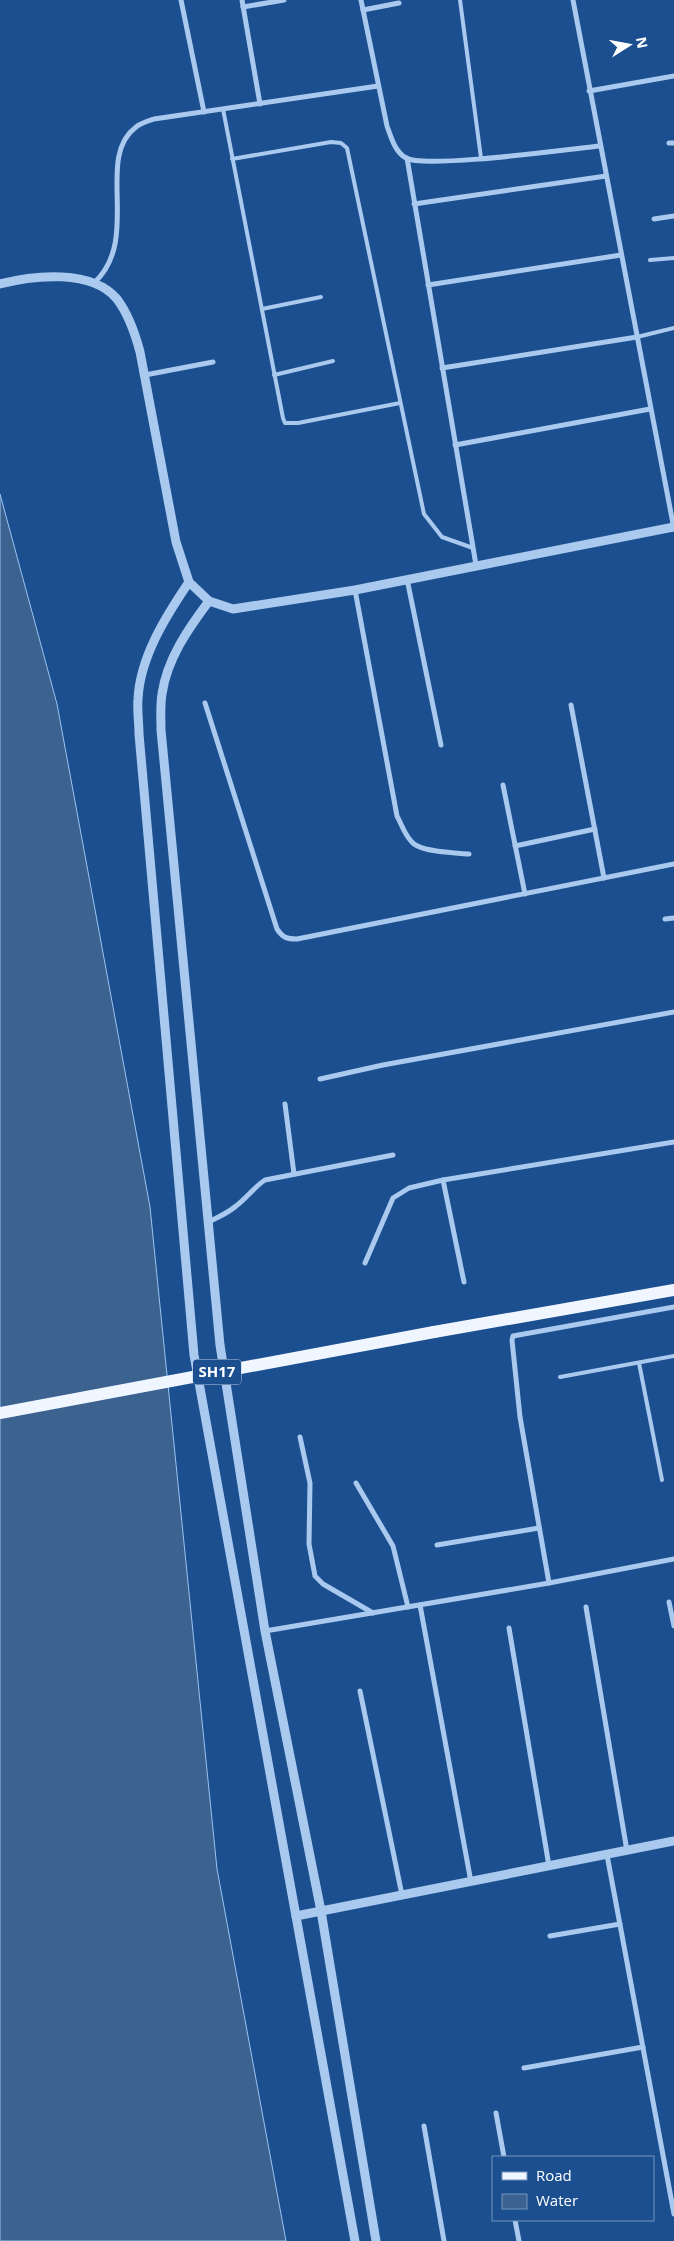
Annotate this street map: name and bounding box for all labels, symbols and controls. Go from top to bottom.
north arrow [604,20,654,70]
text: N [632,35,653,50]
road number: SH17 [193,1360,241,1384]
legend [492,2156,654,2221]
text: Road [536,2165,572,2185]
text: Water [536,2190,578,2210]

